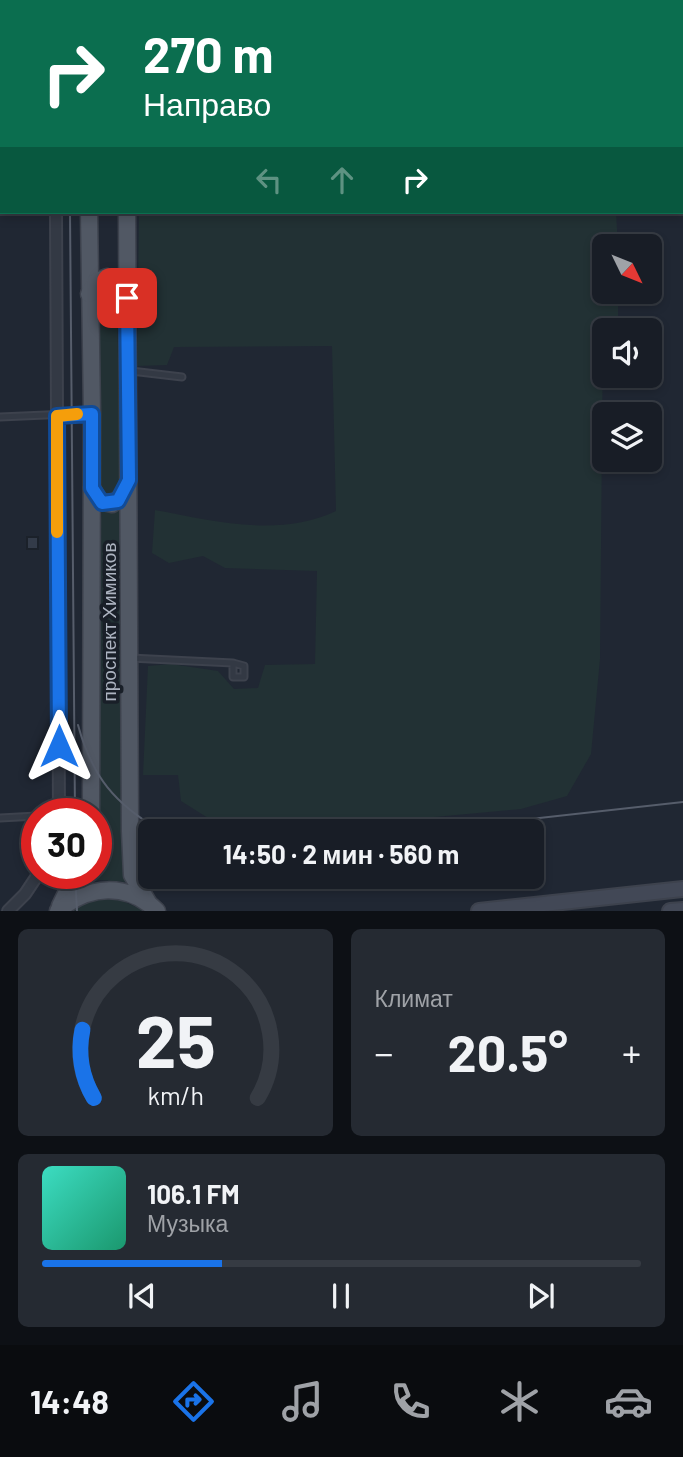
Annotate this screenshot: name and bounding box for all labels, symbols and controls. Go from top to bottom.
text: 270 m [143,24,273,83]
icon: right [28,28,119,119]
text: Направо [143,84,271,122]
icon: left [250,161,288,199]
icon: ahead [323,161,361,199]
icon: right [396,161,434,199]
north arrow [592,234,662,304]
map controls [592,234,662,472]
pin [97,268,157,328]
icon: arrive [108,279,146,317]
button: sound [592,318,662,388]
button: layers [592,402,662,472]
street label: проспект Химиков [97,543,120,701]
position arrow [22,709,96,783]
speed limit sign: 30 [21,798,112,889]
text: 14:50 · 2 мин · 560 m [223,838,459,869]
text: Климат [375,984,453,1012]
text: 25 [135,996,215,1084]
text: 20.5° [448,1020,568,1082]
text: − [375,1029,394,1075]
text: + [622,1029,641,1075]
text: km/h [147,1080,204,1110]
text: 106.1 FM [147,1178,240,1209]
text: Музыка [147,1209,228,1237]
icon: previous [123,1277,161,1315]
icon: pause [322,1277,360,1315]
icon: next [522,1277,560,1315]
icon: directions [169,1377,218,1426]
icon: music [278,1377,327,1426]
icon: phone [386,1377,435,1426]
icon: climate [495,1377,544,1426]
icon: car [604,1377,653,1426]
text: 14:48 [30,1382,109,1420]

